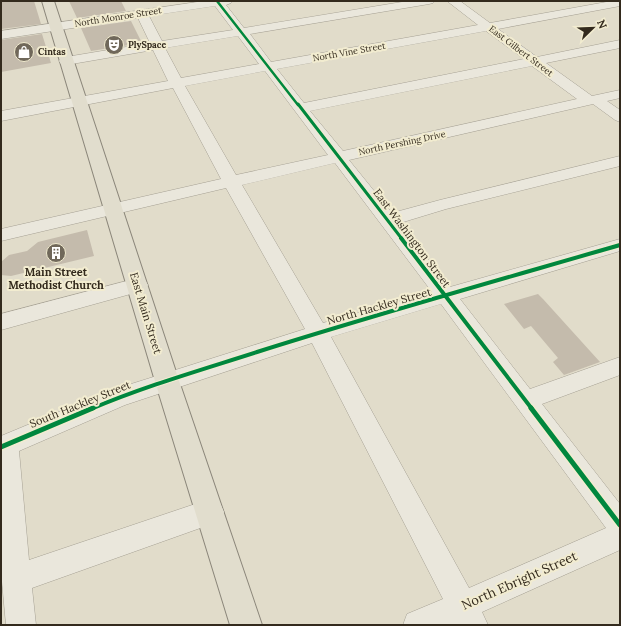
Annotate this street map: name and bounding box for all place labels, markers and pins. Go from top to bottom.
theatre icon: PlySpace [103,34,125,56]
place label: PlySpace [128,39,166,50]
shop icon: Cintas [13,41,35,63]
place label: Cintas [38,46,66,57]
building icon: Main Street Methodist Church [45,242,67,264]
place label: Main Street Methodist Church [8,265,104,292]

